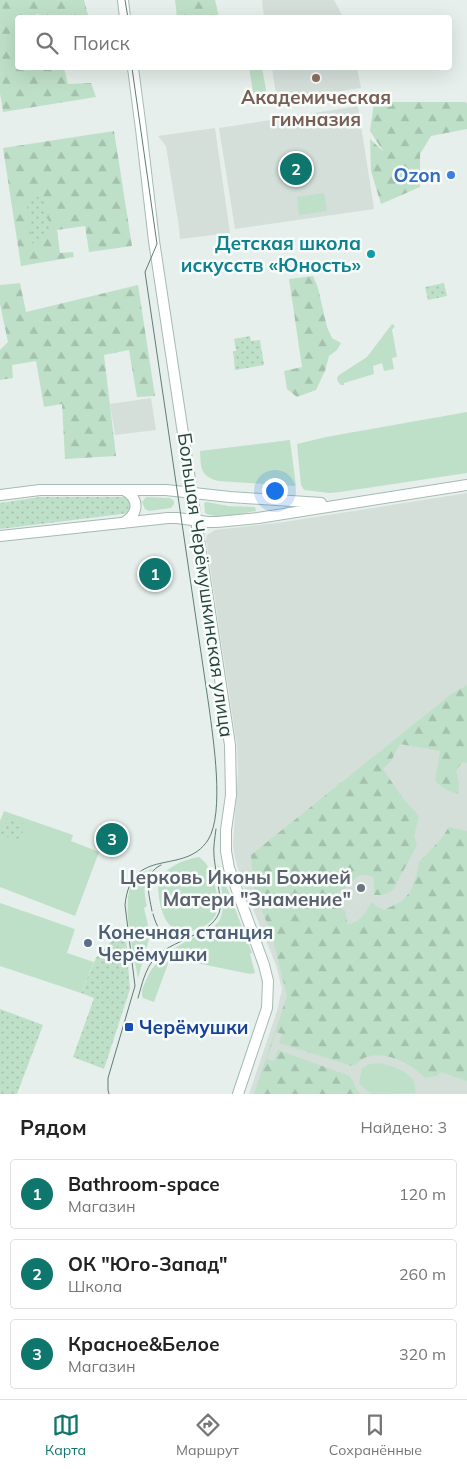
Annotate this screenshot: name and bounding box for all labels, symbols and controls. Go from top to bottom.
search box [15,15,452,70]
icon: search [33,29,61,57]
text: Поиск [73,31,130,55]
marker: Академическая гимназия [310,72,322,84]
place label: Академическая гимназия [241,85,391,131]
pin: 2 [280,150,312,188]
place label: Ozon [394,163,441,187]
marker: Ozon [445,169,457,181]
place label: Детская школа искусств «Юность» [181,231,361,277]
marker: Детская школа искусств «Юность» [365,248,377,260]
street label: Большая Черёмушкинская улица [173,431,239,739]
your location [262,478,288,504]
pin: 1 [139,555,171,593]
pin: 3 [96,820,128,858]
place label: Церковь Иконы Божией Матери "Знамение" [120,865,351,911]
marker: Церковь Иконы Божией Матери "Знамение" [355,882,367,894]
place label: Конечная станция Черёмушки [98,920,273,966]
marker: Конечная станция Черёмушки [82,937,94,949]
place label: Черёмушки [139,1015,248,1039]
marker: Черёмушки [123,1021,135,1033]
text: Рядом [20,1114,87,1140]
text: Найдено: 3 [361,1117,447,1137]
text: Bathroom-space [68,1172,220,1196]
text: 1 [32,1184,42,1204]
text: 120 m [399,1184,446,1204]
text: Магазин [68,1196,136,1216]
text: ОК "Юго-Запад" [68,1252,228,1276]
text: 2 [32,1264,42,1284]
text: 260 m [399,1264,446,1284]
text: Школа [68,1276,122,1296]
text: Красное&Белое [68,1332,220,1356]
text: 3 [32,1344,42,1364]
text: 320 m [399,1344,446,1364]
text: Магазин [68,1356,136,1376]
tab: Карта [45,1411,86,1459]
tab: Маршрут [176,1411,239,1459]
tab: Сохранённые [329,1411,422,1459]

